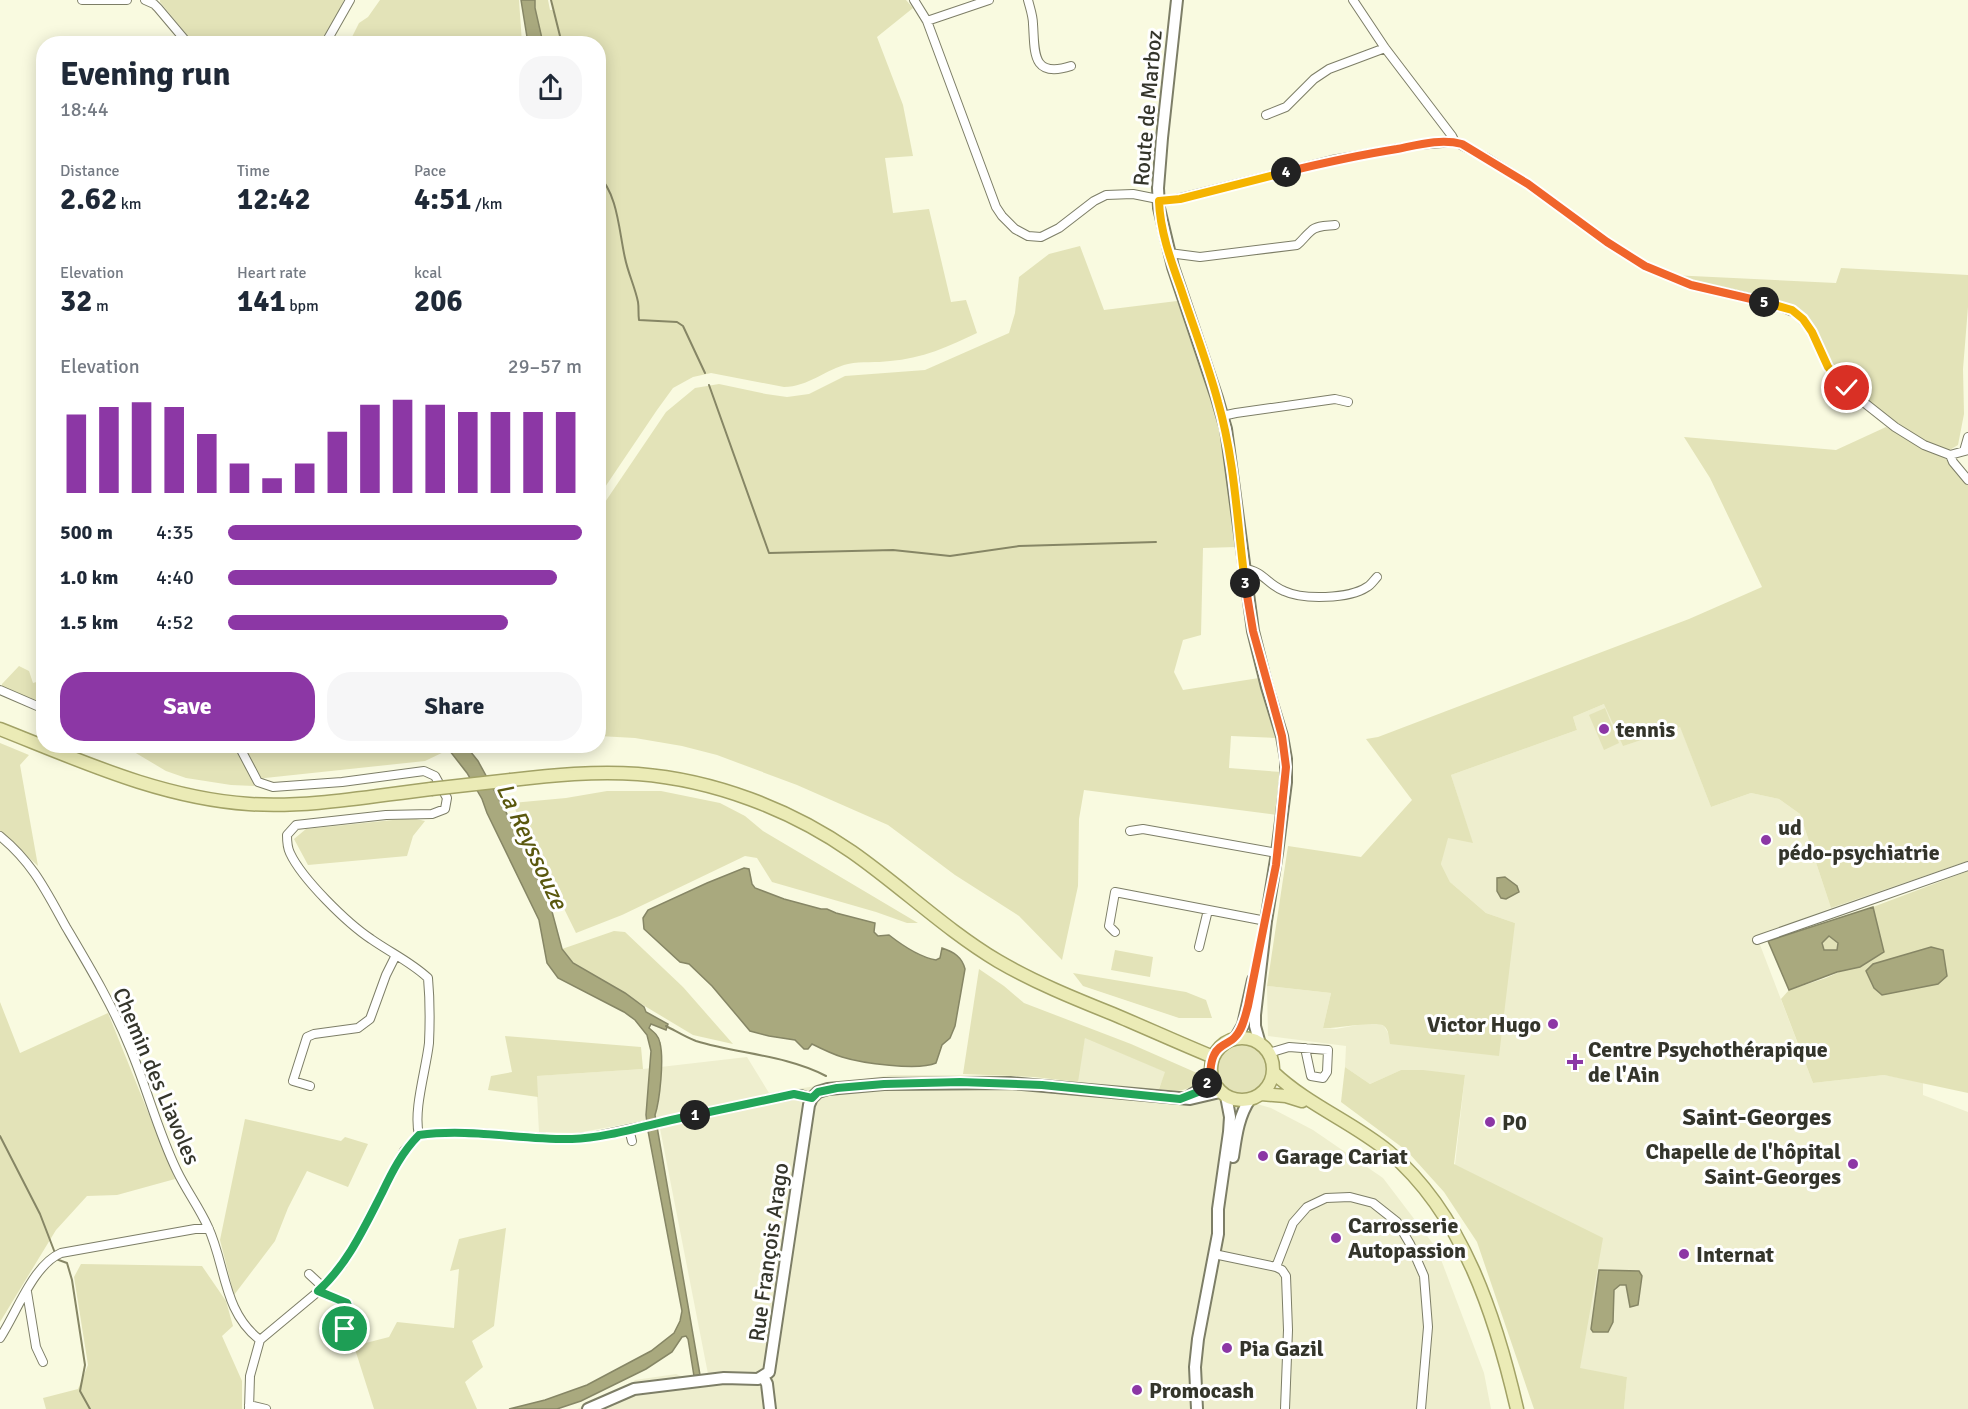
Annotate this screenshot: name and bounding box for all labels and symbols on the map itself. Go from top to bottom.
street label: Route de Marboz [1127,29,1168,187]
pin: 4 [1271,157,1301,187]
pin: 5 [1749,287,1779,317]
pin [1821,362,1872,413]
pin: 3 [1230,568,1260,598]
place label: tennis [1615,716,1676,743]
marker: tennis [1597,722,1611,736]
water label: La Reyssouze [490,778,575,915]
place label: ud pédo-psychiatrie [1778,814,1940,866]
marker: ud pédo-psychiatrie [1759,833,1773,847]
street label: Chemin des Liavoles [107,984,206,1169]
place label: Victor Hugo [1427,1011,1541,1038]
marker: Victor Hugo [1546,1017,1560,1031]
place label: Centre Psychothérapique de l'Ain [1588,1036,1828,1088]
marker: Centre Psychothérapique de l'Ain [1566,1053,1584,1071]
pin: 2 [1192,1068,1222,1098]
pin: 1 [680,1100,710,1130]
district label: Saint-Georges [1683,1102,1832,1132]
place label: P0 [1502,1109,1527,1136]
marker: P0 [1483,1115,1497,1129]
place label: Chapelle de l'hôpital Saint-Georges [1645,1138,1841,1190]
place label: Garage Cariat [1275,1143,1408,1170]
marker: Garage Cariat [1256,1149,1270,1163]
marker: Chapelle de l'hôpital Saint-Georges [1846,1157,1860,1171]
street label: Rue François Arago [743,1161,794,1343]
place label: Carrosserie Autopassion [1348,1212,1466,1264]
marker: Carrosserie Autopassion [1329,1231,1343,1245]
place label: Internat [1696,1241,1774,1268]
marker: Internat [1677,1247,1691,1261]
pin [319,1303,370,1354]
place label: Pia Gazil [1239,1335,1324,1362]
marker: Pia Gazil [1220,1341,1234,1355]
place label: Promocash [1149,1377,1254,1404]
marker: Promocash [1130,1383,1144,1397]

